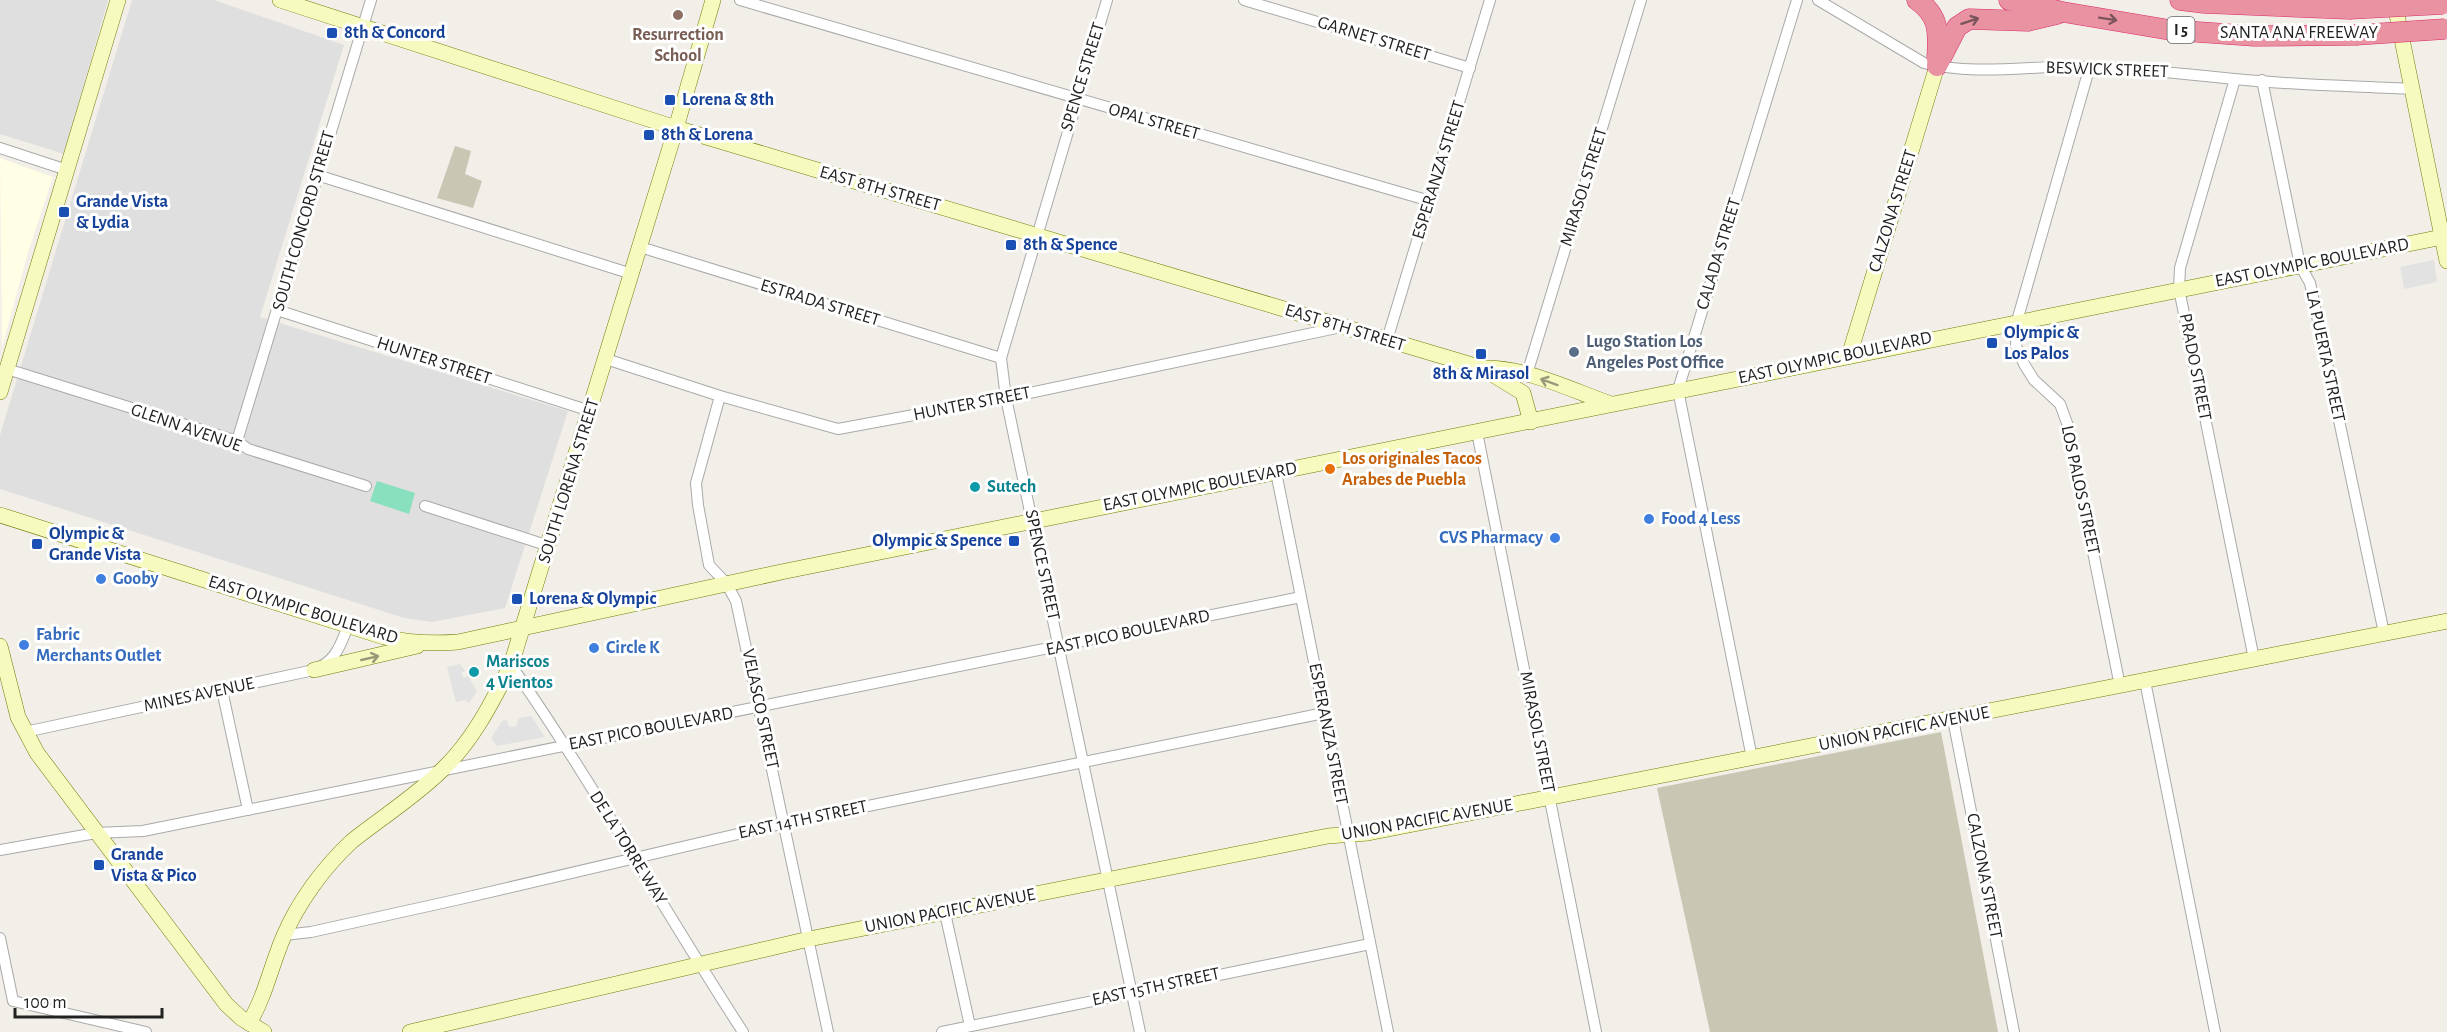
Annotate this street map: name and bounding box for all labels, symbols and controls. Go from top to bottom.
marker: Resurrection School [671,8,685,22]
street label: GARNET STREET [1315,13,1433,65]
one-way arrow [2097,14,2117,25]
one-way arrow [1960,15,1979,26]
road number: I 5 [2168,17,2194,43]
street label: SPENCE STREET [1058,20,1108,134]
place label: 8th & Concord [344,24,446,42]
street label: SANTA ANA FREEWAY [2220,24,2379,42]
marker: 8th & Concord [325,26,339,40]
place label: Resurrection School [632,26,724,65]
street label: BESWICK STREET [2045,59,2169,81]
place label: Lorena & 8th [682,91,774,109]
marker: Lorena & 8th [663,93,677,107]
street label: ESPERANZA STREET [1409,98,1469,241]
street label: OPAL STREET [1106,100,1202,144]
street label: MIRASOL STREET [1557,125,1611,248]
place label: 8th & Lorena [661,126,754,144]
marker: 8th & Lorena [642,128,656,142]
street label: SOUTH CONCORD STREET [270,129,338,313]
street label: CALZONA STREET [1866,147,1920,274]
street label: EAST 8TH STREET [817,163,943,215]
place label: Grande Vista & Lydia [76,193,169,232]
street label: CALADA STREET [1693,196,1745,312]
marker: Grande Vista & Lydia [57,205,71,219]
street label: EAST OLYMPIC BOULEVARD [2213,235,2411,291]
place label: 8th & Spence [1023,236,1118,254]
marker: 8th & Spence [1004,238,1018,252]
street label: ESTRADA STREET [758,276,882,330]
street label: LA PUERTA STREET [2302,289,2348,424]
street label: EAST 8TH STREET [1283,301,1408,355]
street label: PRADO STREET [2176,312,2214,422]
place label: Olympic & Los Palos [2004,324,2080,363]
street label: EAST OLYMPIC BOULEVARD [1737,329,1933,387]
place label: Lugo Station Los Angeles Post Office [1586,333,1724,372]
street label: HUNTER STREET [374,334,494,388]
marker: Olympic & Los Palos [1985,336,1999,350]
marker: Lugo Station Los Angeles Post Office [1567,345,1581,359]
marker: 8th & Mirasol [1474,347,1488,361]
place label: 8th & Mirasol [1432,365,1530,383]
one-way arrow [1540,376,1559,387]
street label: HUNTER STREET [912,384,1032,424]
street label: SOUTH LORENA STREET [535,396,603,565]
street label: GLENN AVENUE [128,401,244,455]
street label: LOS PALOS STREET [2058,424,2103,556]
place label: Los originales Tacos Arabes de Puebla [1342,450,1482,489]
street label: EAST OLYMPIC BOULEVARD [1101,459,1299,515]
marker: Los originales Tacos Arabes de Puebla [1323,462,1337,476]
place label: Sutech [987,478,1036,496]
marker: Sutech [968,480,982,494]
street label: SPENCE STREET [1021,508,1063,622]
place label: Food 4 Less [1661,510,1741,528]
marker: Food 4 Less [1642,512,1656,526]
place label: Olympic & Grande Vista [49,525,142,564]
place label: CVS Pharmacy [1439,529,1544,547]
marker: CVS Pharmacy [1548,531,1562,545]
place label: Olympic & Spence [872,532,1002,550]
marker: Olympic & Spence [1007,534,1021,548]
marker: Olympic & Grande Vista [30,537,44,551]
place label: Gooby [113,570,159,588]
marker: Gooby [94,572,108,586]
street label: EAST OLYMPIC BOULEVARD [206,573,400,647]
place label: Lorena & Olympic [529,590,657,608]
marker: Lorena & Olympic [510,592,524,606]
street label: EAST PICO BOULEVARD [1044,607,1212,659]
place label: Fabric Merchants Outlet [36,626,161,665]
marker: Fabric Merchants Outlet [17,638,31,652]
place label: Circle K [606,639,660,657]
marker: Circle K [587,641,601,655]
street label: VELASCO STREET [738,647,782,771]
one-way arrow [361,652,380,664]
place label: Mariscos 4 Vientos [486,653,553,692]
street label: ESPERANZA STREET [1305,662,1351,807]
marker: Mariscos 4 Vientos [467,665,481,679]
street label: MIRASOL STREET [1516,670,1558,794]
street label: MINES AVENUE [142,674,256,716]
street label: EAST PICO BOULEVARD [567,704,735,754]
street label: UNION PACIFIC AVENUE [1817,704,1991,754]
street label: DE LA TORRE WAY [586,788,670,908]
street label: UNION PACIFIC AVENUE [1340,796,1514,844]
street label: EAST 14TH STREET [737,798,869,842]
street label: CALZONA STREET [1963,812,2005,940]
place label: Grande Vista & Pico [111,846,197,885]
marker: Grande Vista & Pico [92,858,106,872]
street label: UNION PACIFIC AVENUE [863,886,1037,936]
street label: EAST 15TH STREET [1091,965,1222,1009]
scale bar [15,981,162,1019]
text: 100 m [24,994,67,1012]

